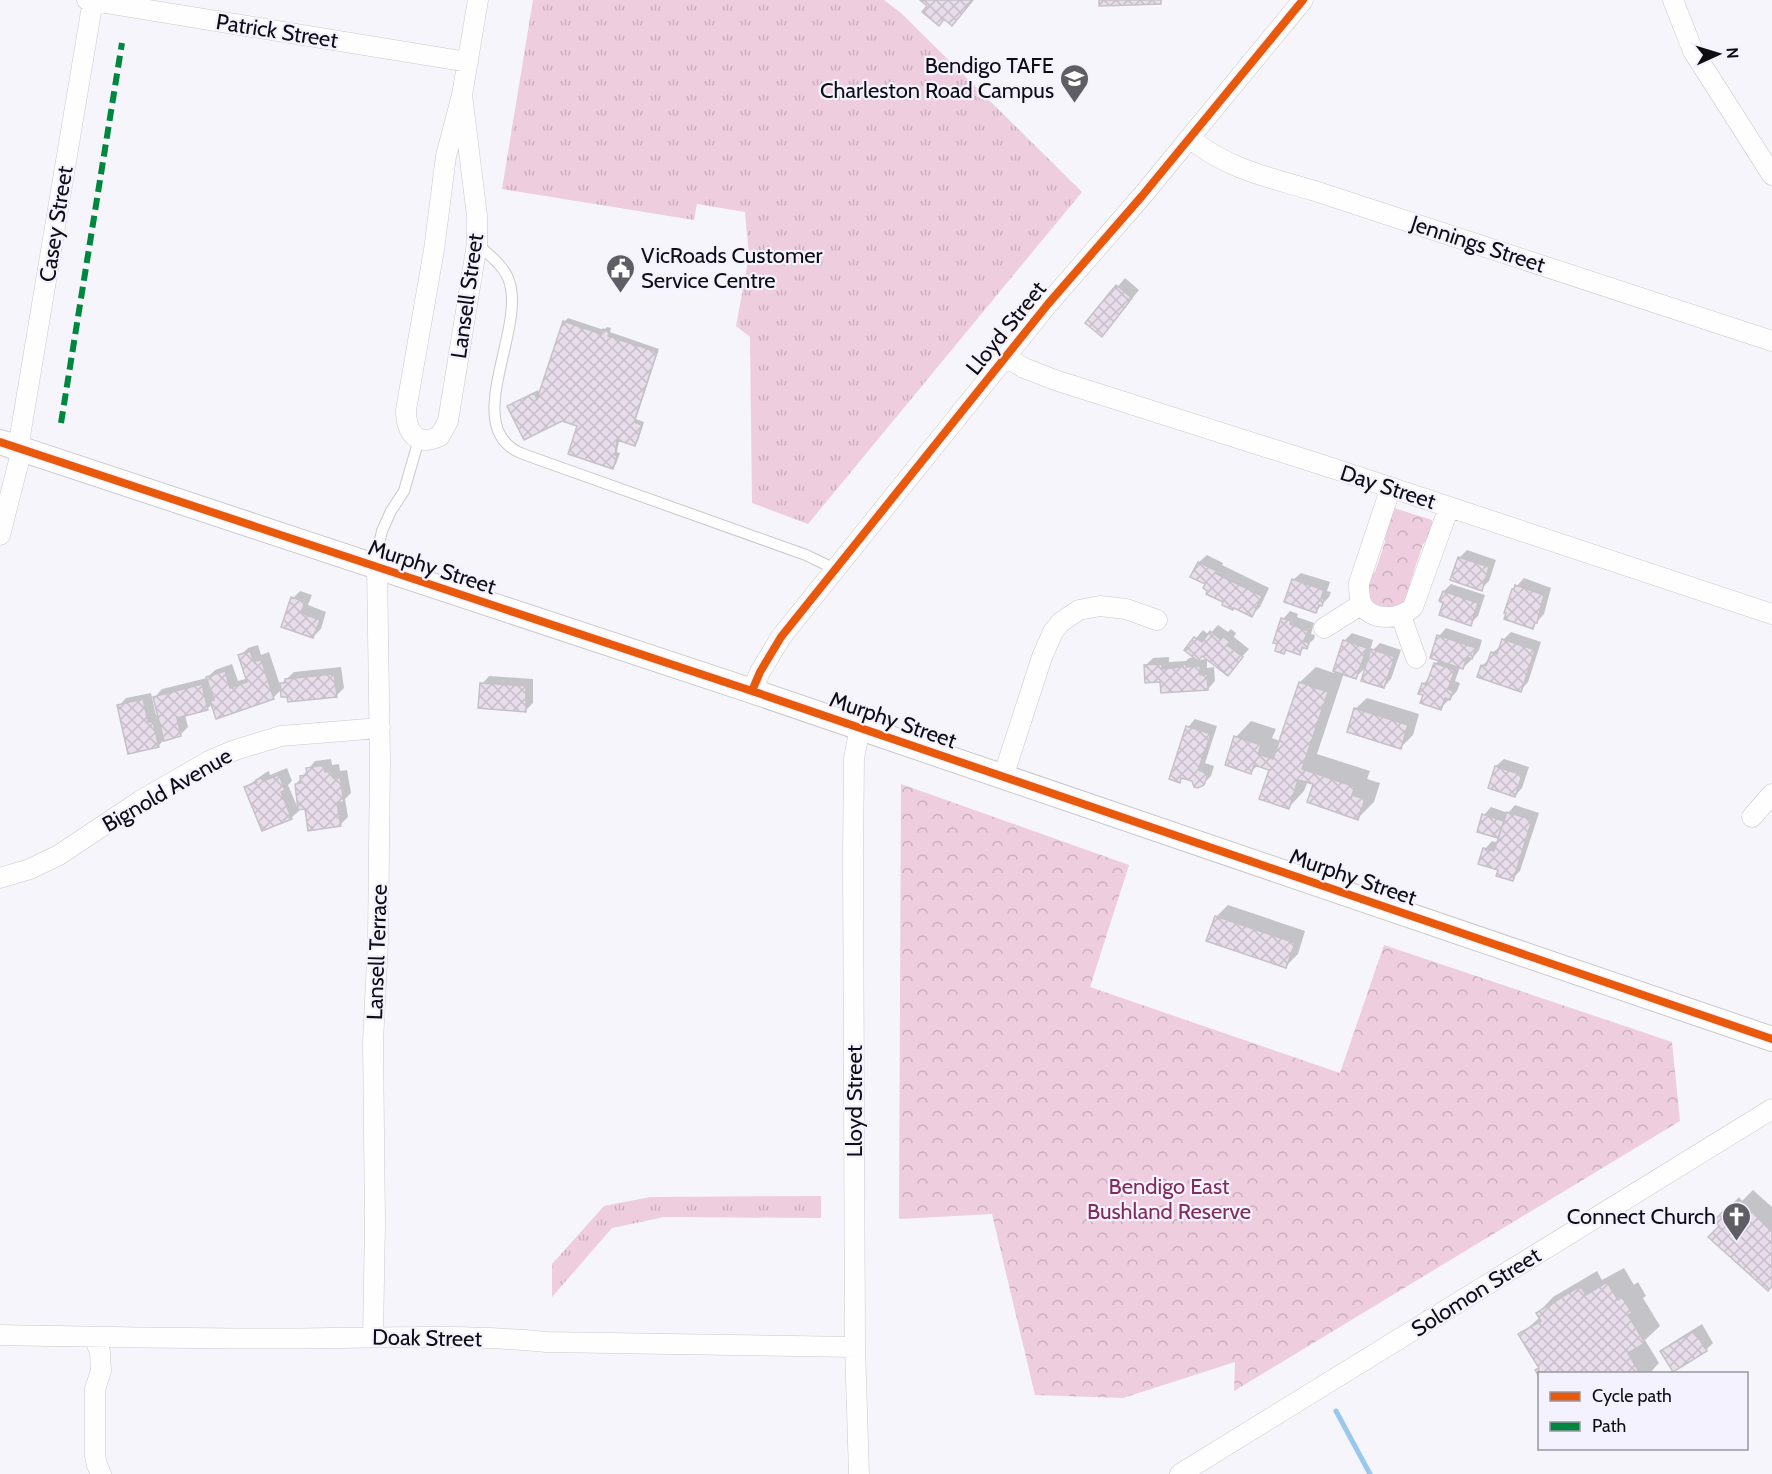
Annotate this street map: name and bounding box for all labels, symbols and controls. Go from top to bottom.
street label: Patrick Street [214,8,340,54]
north arrow [1688,24,1748,84]
text: N [1723,47,1742,59]
place label: Bendigo TAFE Charleston Road Campus [820,52,1054,104]
school or university icon: Bendigo TAFE Charleston Road Campus [1059,62,1091,104]
street label: Casey Street [34,164,79,284]
street label: Jennings Street [1406,209,1549,279]
street label: Lansell Street [445,231,489,360]
place label: VicRoads Customer Service Centre [641,242,822,294]
public building icon: VicRoads Customer Service Centre [604,252,636,294]
street label: Lloyd Street [960,275,1052,380]
street label: Day Street [1337,459,1440,515]
street label: Murphy Street [365,534,500,600]
street label: Murphy Street [826,686,961,755]
street label: Bignold Avenue [97,742,237,838]
street label: Murphy Street [1286,843,1421,912]
street label: Lansell Terrace [361,883,393,1021]
street label: Lloyd Street [841,1044,868,1157]
park label: Bendigo East Bushland Reserve [1087,1173,1251,1225]
church icon: Connect Church [1721,1200,1753,1242]
place label: Connect Church [1567,1203,1716,1230]
street label: Solomon Street [1406,1241,1546,1342]
street label: Doak Street [372,1324,483,1352]
legend [1538,1372,1748,1450]
text: Cycle path [1592,1385,1672,1407]
text: Path [1592,1415,1626,1437]

